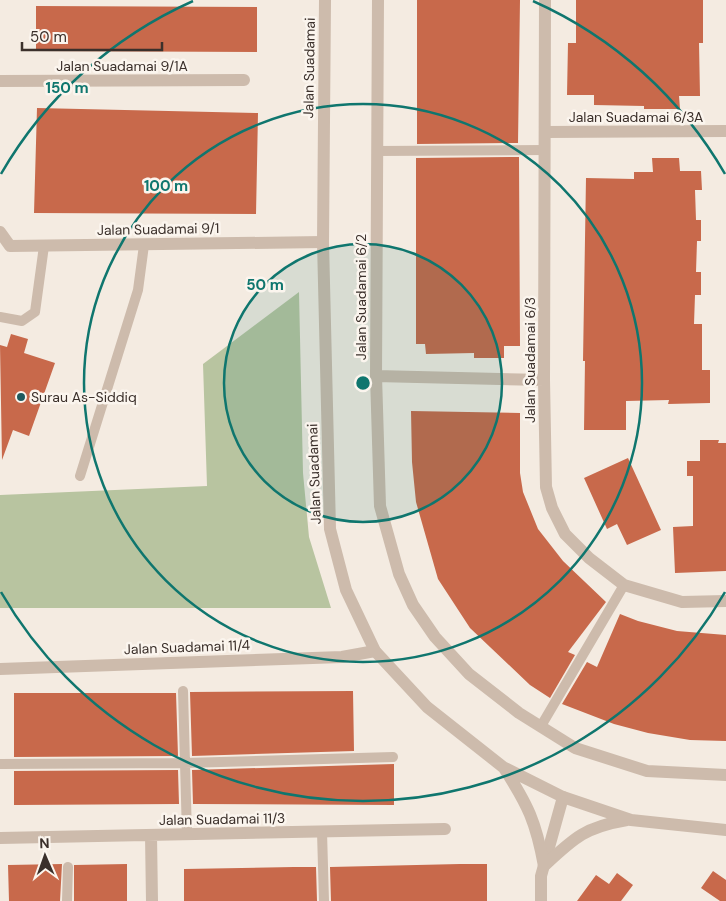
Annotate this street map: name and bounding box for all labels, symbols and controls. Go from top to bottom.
street label: Jalan Suadamai [299,17,319,119]
scale bar [22,20,162,52]
text: 50 m [30,27,67,47]
street label: Jalan Suadamai 9/1A [56,57,188,75]
text: 150 m [46,78,89,98]
street label: Jalan Suadamai 6/3A [569,108,703,126]
text: 100 m [144,176,188,196]
street label: Jalan Suadamai 9/1 [97,219,219,239]
street label: Jalan Suadamai 6/2 [352,234,370,360]
text: 50 m [246,275,284,295]
street label: Jalan Suadamai 6/3 [521,297,539,423]
centre of rings [354,374,372,392]
place label: Surau As-Siddiq [31,388,137,406]
marker: Surau As-Siddiq [15,391,27,403]
street label: Jalan Suadamai [303,423,325,525]
street label: Jalan Suadamai 11/4 [124,636,251,658]
street label: Jalan Suadamai 11/3 [159,809,285,829]
north arrow [20,831,70,881]
text: N [39,834,50,852]

